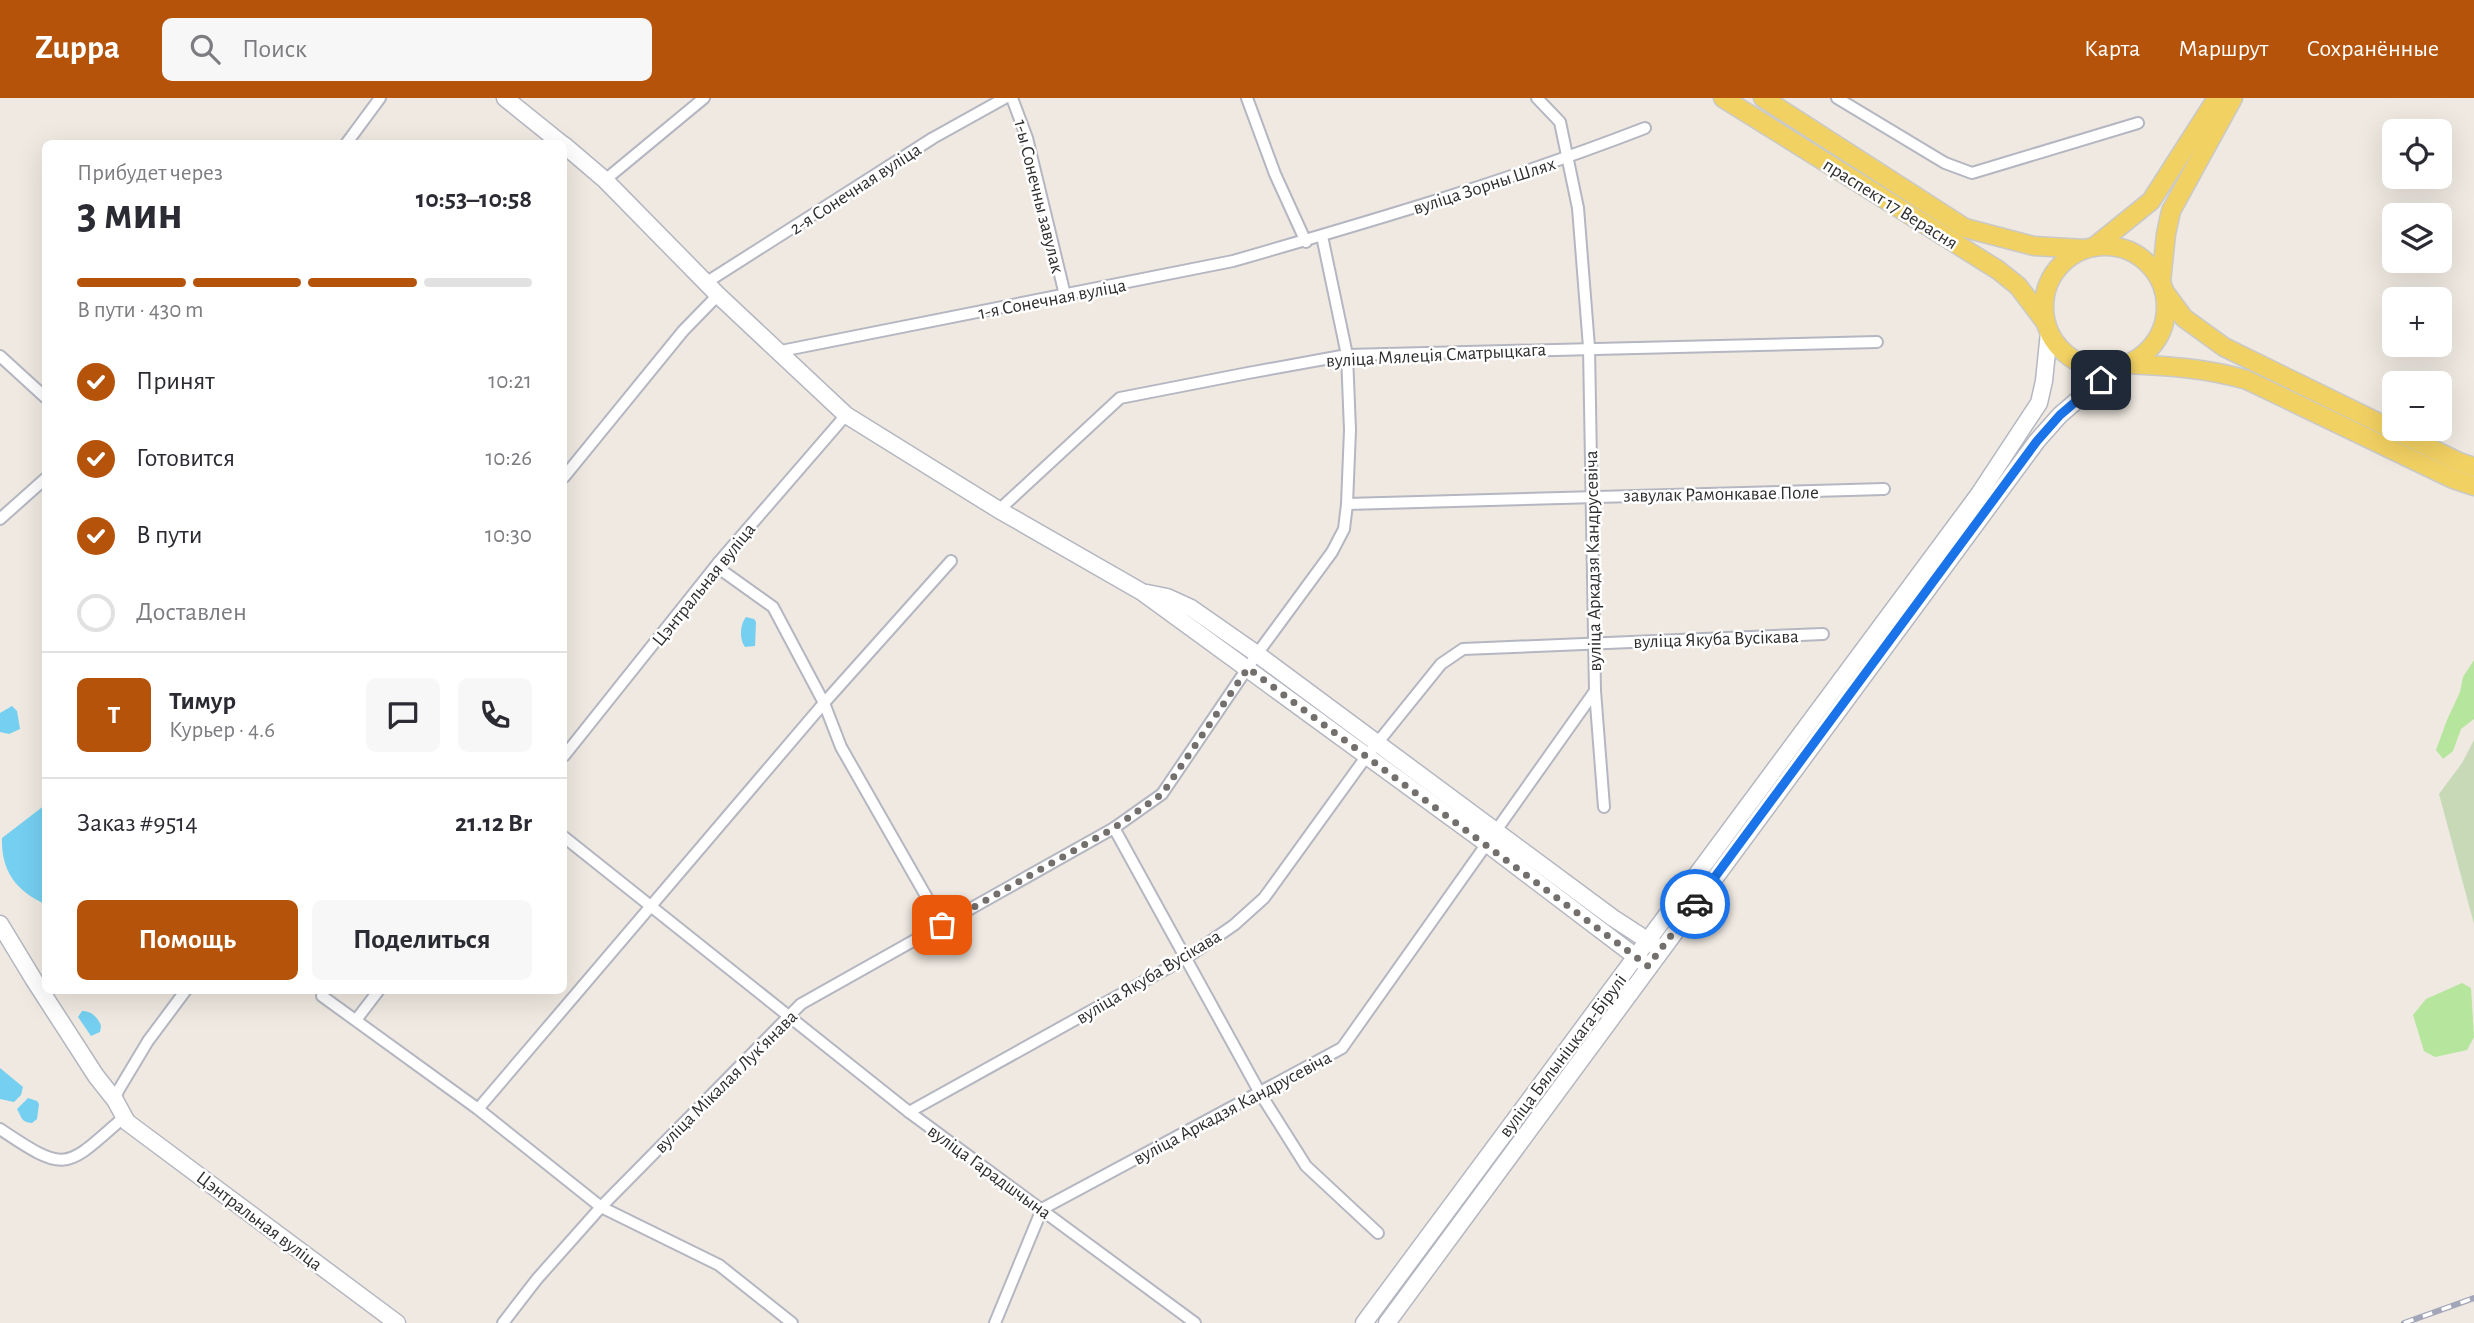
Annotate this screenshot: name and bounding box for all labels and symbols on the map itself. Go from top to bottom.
street label: 1-ы Сонечны завулак [1010,118,1067,275]
street label: 2-я Сонечная вуліца [787,140,925,239]
street label: вуліца Зорны Шлях [1411,154,1558,218]
street label: праспект 17 Верасня [1820,155,1961,253]
street label: 1-я Сонечная вуліца [977,276,1128,323]
street label: вуліца Мялеція Сматрыцкага [1325,340,1547,371]
pin [2071,350,2131,410]
street label: вуліца Аркадзя Кандрусевіча [1582,450,1605,672]
street label: завулак Рамонкавае Поле [1623,483,1819,506]
street label: Цэнтральная вуліца [649,520,760,650]
street label: вуліца Якуба Вусікава [1633,627,1799,652]
courier [1660,869,1730,939]
pin [912,895,972,955]
street label: вуліца Якуба Вусікава [1073,926,1225,1028]
street label: вуліца Бялыніцкага-Бірулі [1496,971,1631,1141]
street label: вуліца Мікалая Лукʼянава [651,1007,801,1157]
street label: вуліца Аркадзя Кандрусевіча [1131,1048,1335,1169]
street label: вуліца Гарадшчына [924,1121,1054,1223]
street label: Цэнтральная вуліца [193,1168,326,1275]

